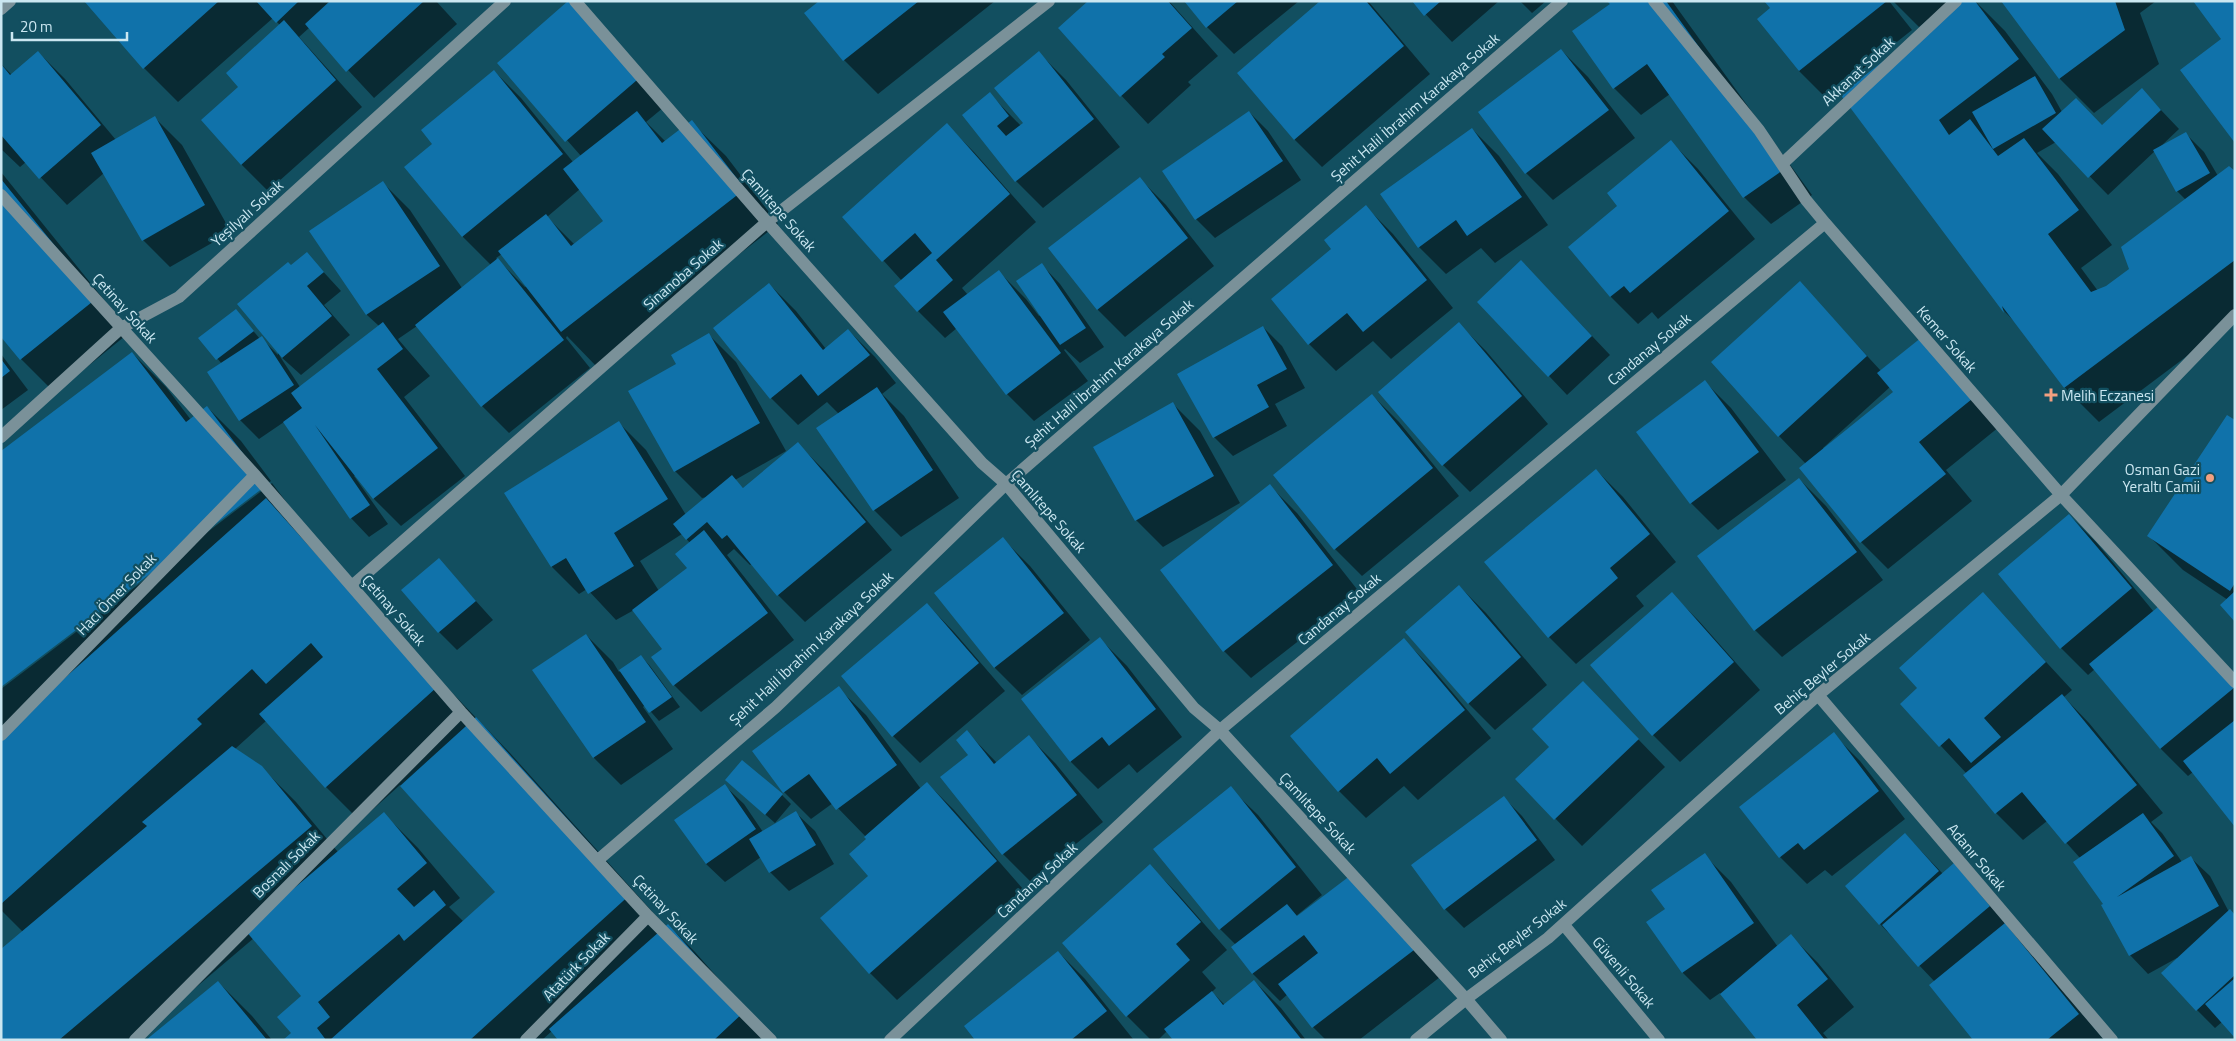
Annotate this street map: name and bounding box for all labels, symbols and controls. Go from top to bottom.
scale bar [12,10,128,42]
text: 20 m [20,15,53,38]
street label: Şehit Halil İbrahim Karakaya Sokak [1325,27,1505,187]
street label: Akkanat Sokak [1816,31,1900,111]
street label: Çamlıtepe Sokak [736,163,822,257]
street label: Yeşilyalı Sokak [206,174,288,252]
street label: Sinanoba Sokak [638,233,728,315]
street label: Çetinay Sokak [87,268,163,348]
street label: Şehit Halil İbrahim Karakaya Sokak [1019,293,1199,453]
street label: Kemer Sokak [1911,300,1983,378]
street label: Candanay Sokak [1602,307,1696,391]
place label: Melih Eczanesi [2061,384,2154,407]
marker: Melih Eczanesi [2045,389,2057,401]
place label: Osman Gazi Yeraltı Camii [2123,458,2200,498]
street label: Çamlıtepe Sokak [1006,464,1092,558]
marker: Osman Gazi Yeraltı Camii [2204,472,2216,484]
street label: Hacı Ömer Sokak [71,547,161,641]
street label: Şehit Halil İbrahim Karakaya Sokak [724,565,898,731]
street label: Candanay Sokak [1292,567,1386,651]
street label: Çetinay Sokak [356,569,432,651]
street label: Behiç Beyler Sokak [1769,626,1875,720]
street label: Çamlıtepe Sokak [1274,767,1362,859]
street label: Adanır Sokak [1942,818,2012,896]
street label: Bosnalı Sokak [247,825,325,903]
street label: Candanay Sokak [991,836,1083,924]
street label: Çetinay Sokak [628,869,704,949]
street label: Behiç Beyler Sokak [1463,892,1571,984]
street label: Atatürk Sokak [537,926,615,1006]
street label: Güvenli Sokak [1587,931,1661,1013]

